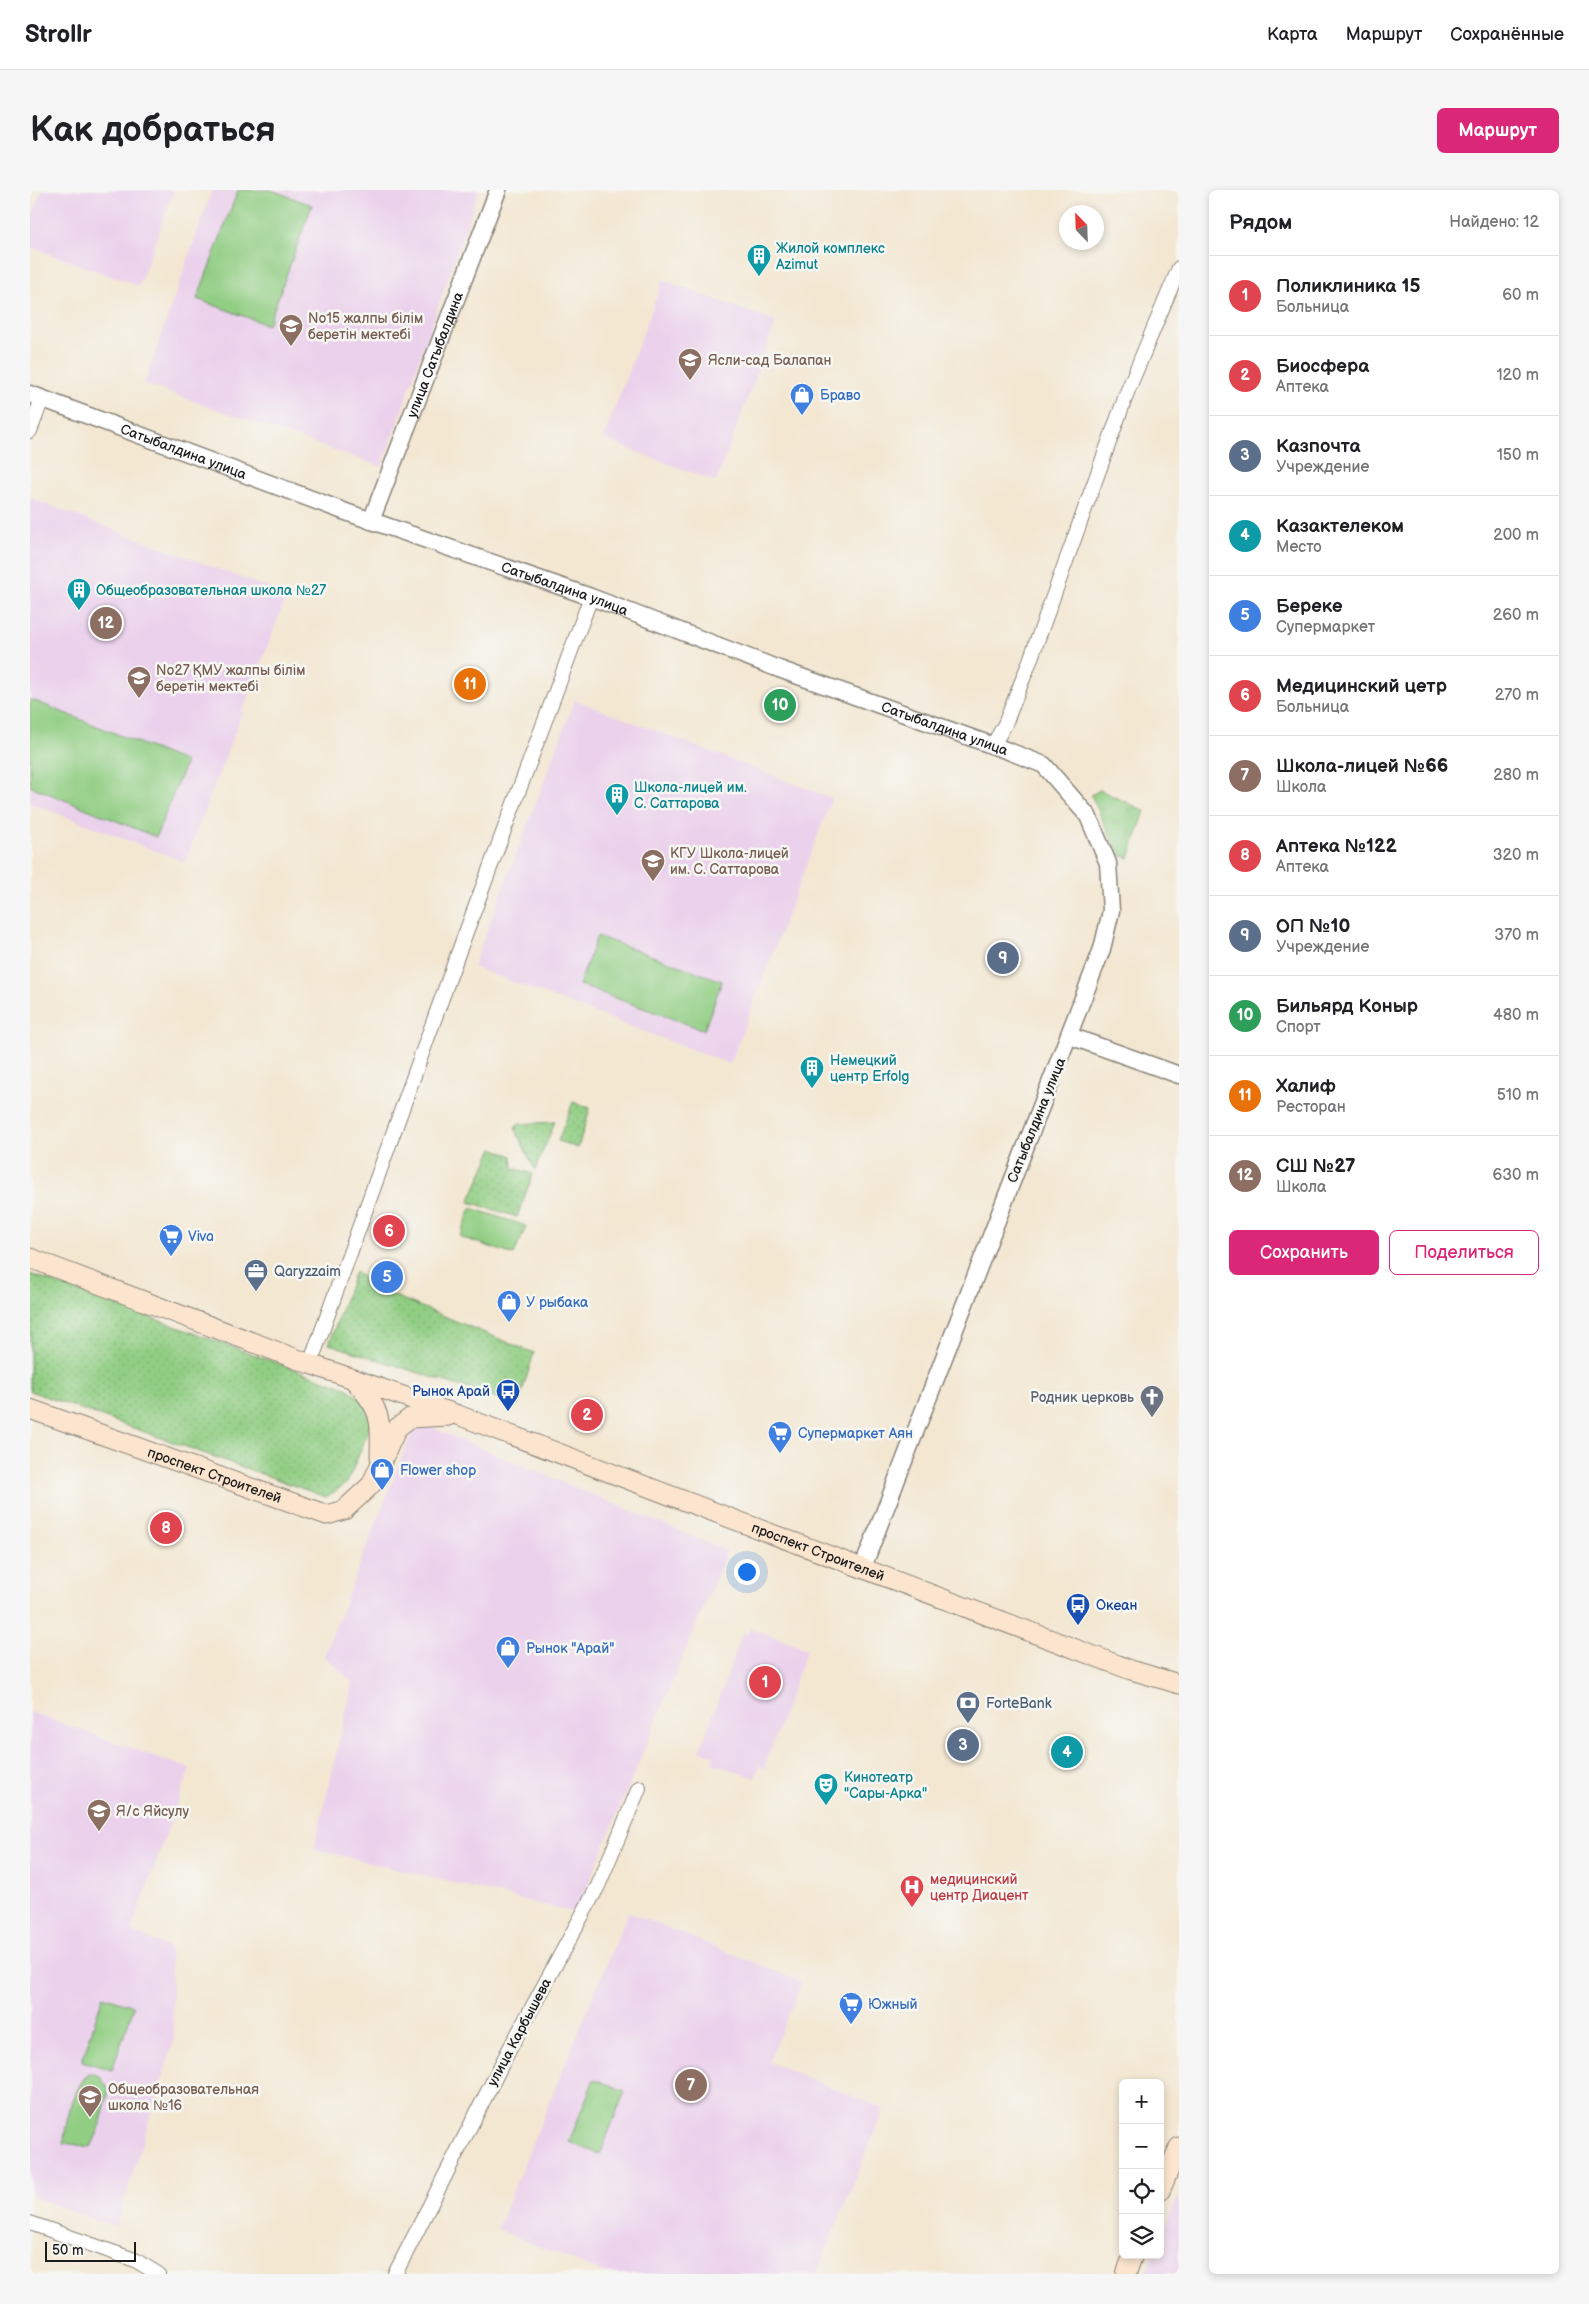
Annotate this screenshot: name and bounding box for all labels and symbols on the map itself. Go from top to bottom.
north arrow [1059,205,1104,250]
place label: Жилой комплекс Azimut [776,240,885,273]
building icon: Жилой комплекс Azimut [746,243,772,277]
street label: улица Сатыбалдина [403,289,467,420]
place label: No15 жалпы білім беретін мектебі [308,310,423,343]
school or university icon: No15 жалпы білім беретін мектебі [278,313,304,347]
school or university icon: Ясли-сад Балапан [677,347,703,381]
place label: Ясли-сад Балапан [708,352,832,369]
shop icon: Браво [789,382,815,416]
place label: Браво [820,387,861,404]
street label: Сатыбалдина улица [118,421,250,483]
street label: Сатыбалдина улица [499,559,631,620]
building icon: Общеобразовательная школа №27 [66,577,92,611]
place label: Общеобразовательная школа №27 [96,582,326,599]
pin: 12 [90,604,122,642]
place label: No27 ҚМУ жалпы білім беретін мектебі [156,662,306,695]
school or university icon: No27 ҚМУ жалпы білім беретін мектебі [126,665,152,699]
pin: 11 [454,665,486,703]
pin: 10 [764,686,796,724]
street label: Сатыбалдина улица [879,698,1011,759]
place label: Школа-лицей им. С. Саттарова [634,779,747,812]
building icon: Школа-лицей им. С. Саттарова [604,782,630,816]
place label: КГУ Школа-лицей им. С. Саттарова [670,845,789,878]
school or university icon: КГУ Школа-лицей им. С. Саттарова [640,848,666,882]
pin: 9 [987,939,1019,977]
place label: Немецкий центр Erfolg [830,1052,909,1085]
building icon: Немецкий центр Erfolg [799,1055,825,1089]
street label: Сатыбалдина улица [1004,1055,1070,1185]
pin: 6 [373,1212,405,1250]
supermarket icon: Viva [158,1223,184,1257]
place label: Viva [188,1228,214,1245]
office icon: Qaryzzaim [243,1258,269,1292]
pin: 5 [371,1258,403,1296]
place label: Qaryzzaim [274,1263,341,1280]
shop icon: У рыбака [496,1289,522,1323]
place label: У рыбака [526,1294,589,1311]
bus stop icon: Рынок Арай [495,1378,521,1412]
place label: Рынок Арай [412,1383,490,1400]
church icon: Родник церковь [1139,1384,1165,1418]
place label: Родник церковь [1030,1389,1134,1406]
pin: 2 [571,1396,603,1434]
supermarket icon: Супермаркет Аян [767,1420,793,1454]
place label: Супермаркет Аян [798,1425,913,1442]
street label: проспект Строителей [145,1444,284,1507]
shop icon: Flower shop [369,1457,395,1491]
place label: Flower shop [400,1462,476,1479]
pin: 8 [150,1509,182,1547]
street label: проспект Строителей [749,1519,887,1585]
your location [734,1559,760,1585]
bus stop icon: Океан [1065,1592,1091,1626]
place label: Океан [1096,1597,1138,1614]
shop icon: Рынок "Арай" [495,1635,521,1669]
place label: Рынок "Арай" [526,1640,614,1657]
pin: 1 [749,1663,781,1701]
bank icon: ForteBank [955,1690,981,1724]
place label: ForteBank [986,1695,1052,1712]
pin: 3 [947,1726,979,1764]
pin: 4 [1051,1733,1083,1771]
place label: Кинотеатр "Сары-Арка" [844,1769,927,1802]
theatre icon: Кинотеатр "Сары-Арка" [813,1772,839,1806]
school or university icon: Я/c Яйсулу [86,1798,112,1832]
place label: Я/c Яйсулу [116,1803,189,1820]
place label: медицинский центр Диацент [930,1871,1029,1904]
hospital icon: медицинский центр Диацент [899,1874,925,1908]
street label: улица Карбышева [484,1975,555,2089]
supermarket icon: Южный [838,1991,864,2025]
place label: Южный [868,1996,917,2013]
pin: 7 [675,2066,707,2104]
place label: Общеобразовательная школа №16 [108,2081,259,2114]
school or university icon: Общеобразовательная школа №16 [77,2084,103,2118]
scale bar [45,2239,136,2262]

